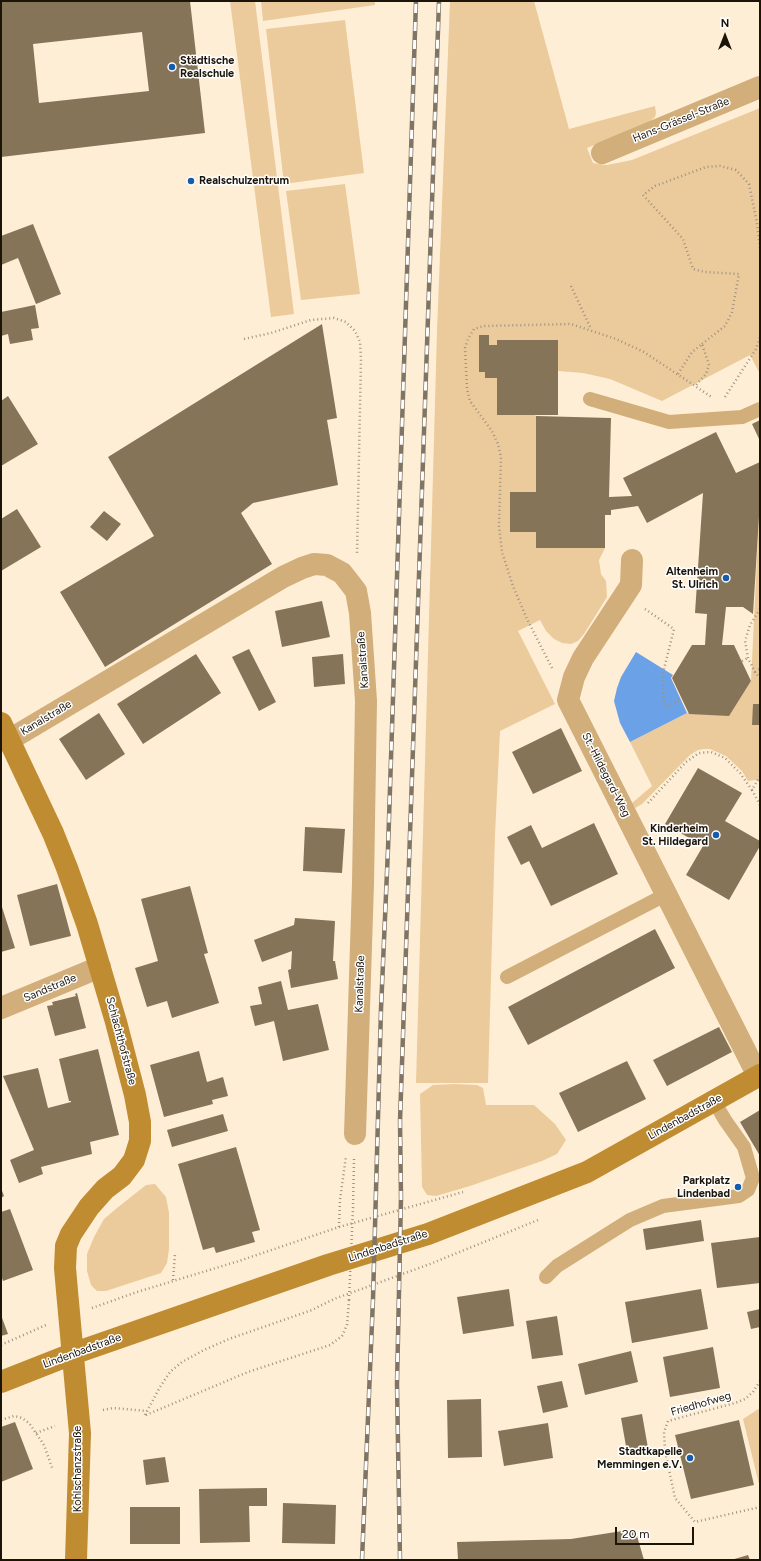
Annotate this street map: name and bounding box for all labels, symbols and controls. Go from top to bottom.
north arrow [705,16,745,56]
text: N [721,17,729,30]
place label: Städtische Realschule [180,54,234,80]
marker: Städtische Realschule [167,62,177,72]
street label: Hans-Grässel-Straße [631,95,731,145]
place label: Realschulzentrum [199,174,289,188]
marker: Realschulzentrum [186,176,196,186]
place label: Altenheim St. Ulrich [666,565,718,591]
marker: Altenheim St. Ulrich [721,573,731,583]
street label: Kanalstraße [354,631,372,689]
street label: Kanalstraße [18,698,74,738]
street label: St.-Hildegard-Weg [579,731,633,819]
place label: Kinderheim St. Hildegard [642,822,708,848]
marker: Kinderheim St. Hildegard [711,830,721,840]
street label: Kanalstraße [352,955,368,1013]
street label: Sandstraße [22,971,78,1005]
street label: Schlachthofstraße [103,996,139,1086]
street label: Lindenbadstraße [646,1091,724,1143]
place label: Parkplatz Lindenbad [677,1174,730,1200]
marker: Parkplatz Lindenbad [733,1182,743,1192]
street label: Lindenbadstraße [347,1227,429,1265]
street label: Lindenbadstraße [41,1331,123,1371]
street label: Friedhofweg [669,1389,733,1419]
street label: Kohlschanzstraße [71,1426,85,1512]
place label: Stadtkapelle Memmingen e.V. [597,1445,682,1471]
marker: Stadtkapelle Memmingen e.V. [685,1453,695,1463]
scale bar [617,1519,696,1545]
text: 20 m [622,1527,650,1541]

